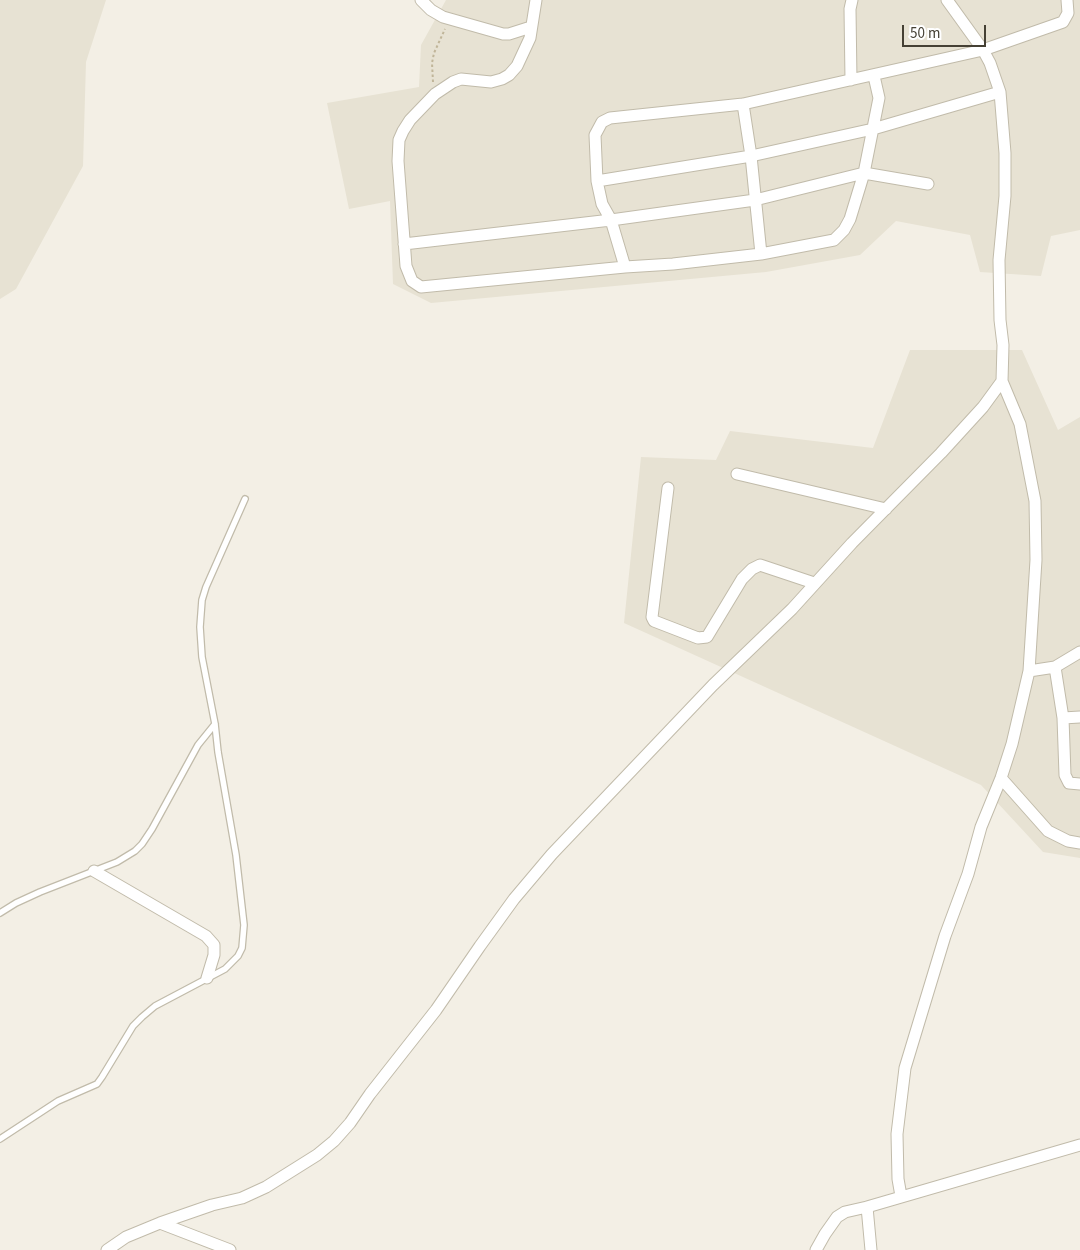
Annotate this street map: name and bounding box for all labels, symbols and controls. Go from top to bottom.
scale bar [905,15,989,47]
text: 50 m [910,23,940,44]

